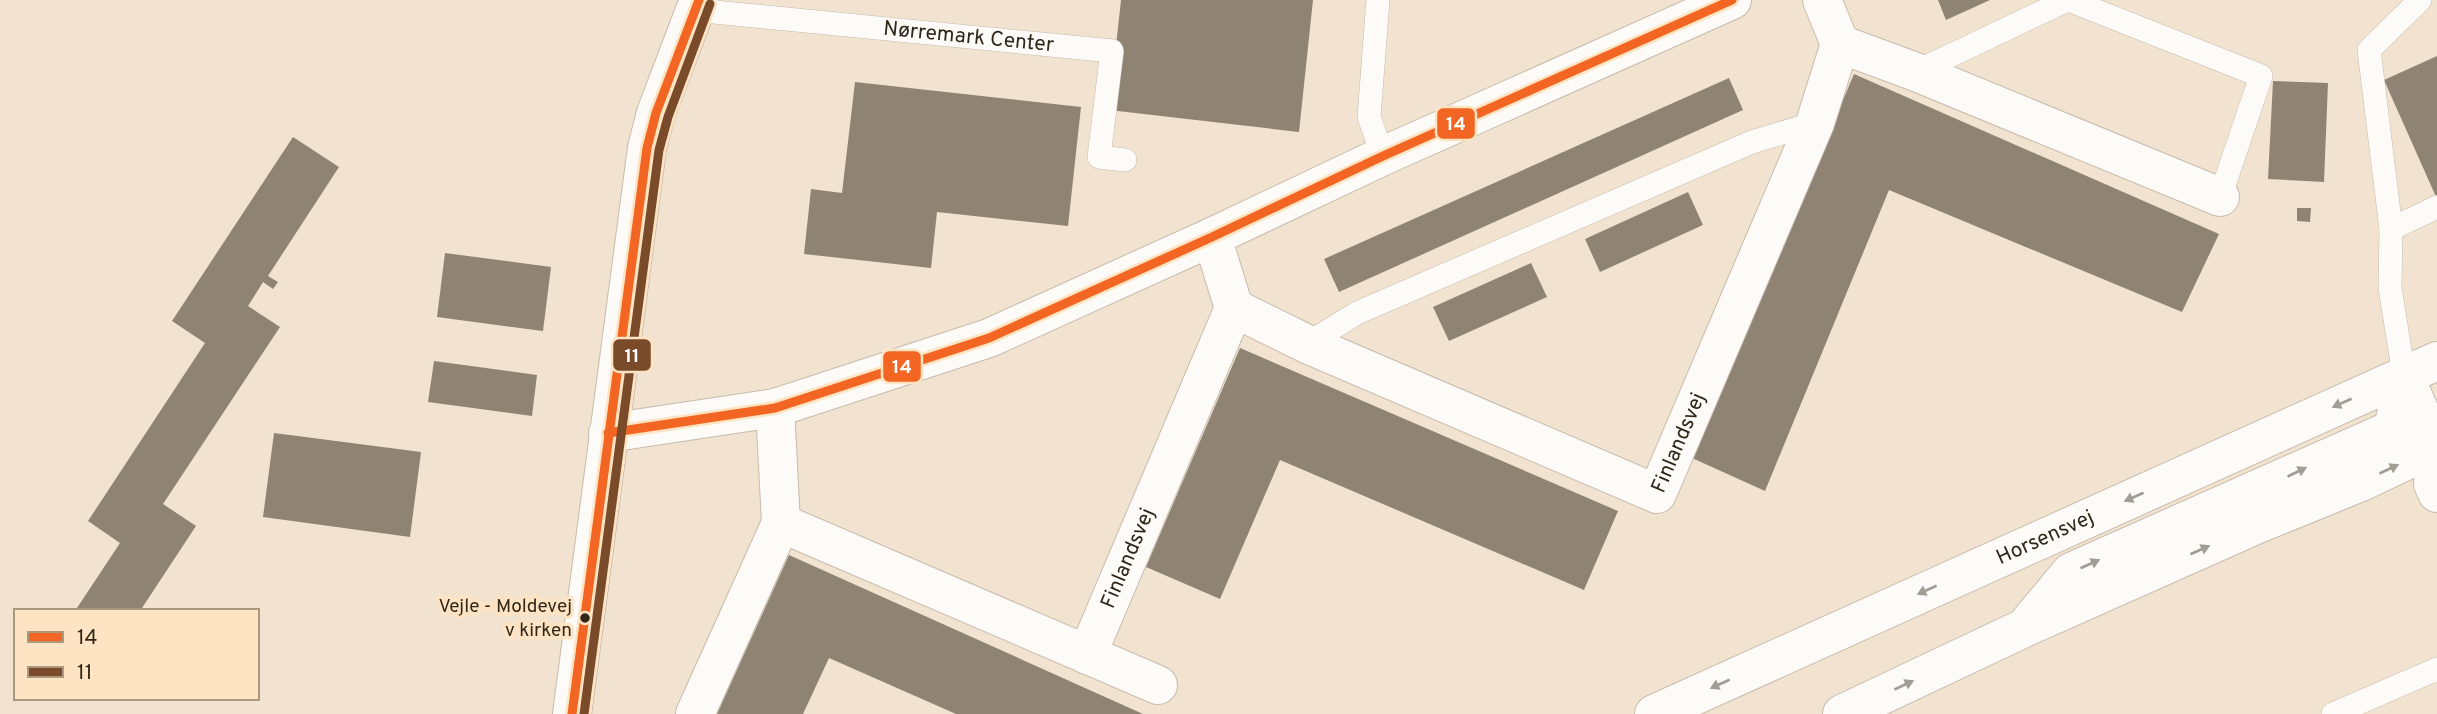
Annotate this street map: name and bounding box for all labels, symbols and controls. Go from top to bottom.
street label: Nørremark Center [882,15,1055,59]
line badge: 14 [1436,107,1476,140]
text: 14 [1446,113,1466,137]
line badge: 11 [612,338,652,372]
text: 11 [624,345,640,369]
line badge: 14 [882,350,922,383]
text: 14 [892,356,912,380]
street label: Finlandsvej [1645,389,1712,497]
one-way arrow [2332,397,2352,409]
one-way arrow [2379,463,2399,475]
one-way arrow [2287,466,2307,477]
one-way arrow [2124,492,2145,503]
street label: Finlandsvej [1095,504,1161,613]
street label: Horsensvej [1992,504,2098,571]
one-way arrow [2190,544,2210,556]
one-way arrow [2079,558,2100,569]
one-way arrow [1917,585,1937,596]
place label: Vejle - Moldevej v kirken [439,595,572,643]
legend [14,609,259,700]
marker: Vejle - Moldevej v kirken [578,611,592,625]
text: 14 [77,625,97,652]
text: 11 [77,660,93,687]
one-way arrow [1710,678,1730,690]
one-way arrow [1894,679,1914,691]

